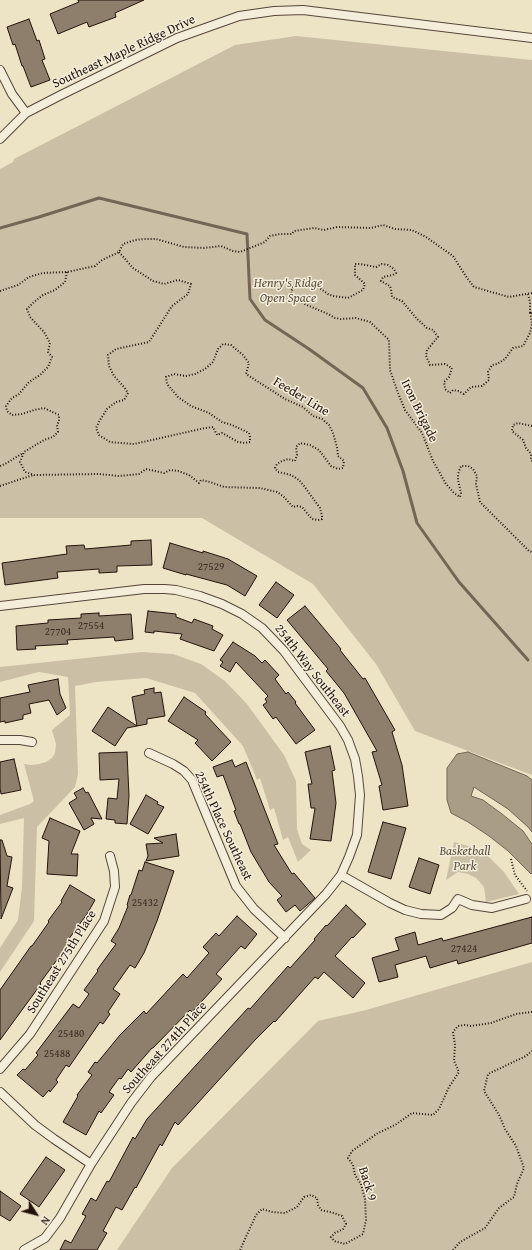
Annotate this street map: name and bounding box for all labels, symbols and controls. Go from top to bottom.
street label: Southeast Maple Ridge Drive [50,12,198,92]
park label: Henry's Ridge Open Space [254,276,322,307]
street label: Feeder Line [270,374,332,420]
street label: Iron Brigade [397,377,441,445]
house number: 27529 [198,560,224,574]
house number: 27554 [78,619,104,633]
street label: 254th Way Southeast [271,621,353,721]
house number: 27704 [45,625,71,639]
street label: 254th Place Southeast [191,769,255,883]
park label: Basketball Park [439,844,491,875]
house number: 25432 [132,896,158,910]
street label: Southeast 275th Place [24,907,100,1017]
house number: 27424 [451,942,477,956]
street label: Southeast 274th Place [119,999,211,1097]
house number: 25480 [58,1027,84,1041]
house number: 25488 [44,1047,70,1061]
street label: Back 9 [354,1165,380,1203]
north arrow [16,1194,56,1234]
text: N [37,1213,54,1229]

